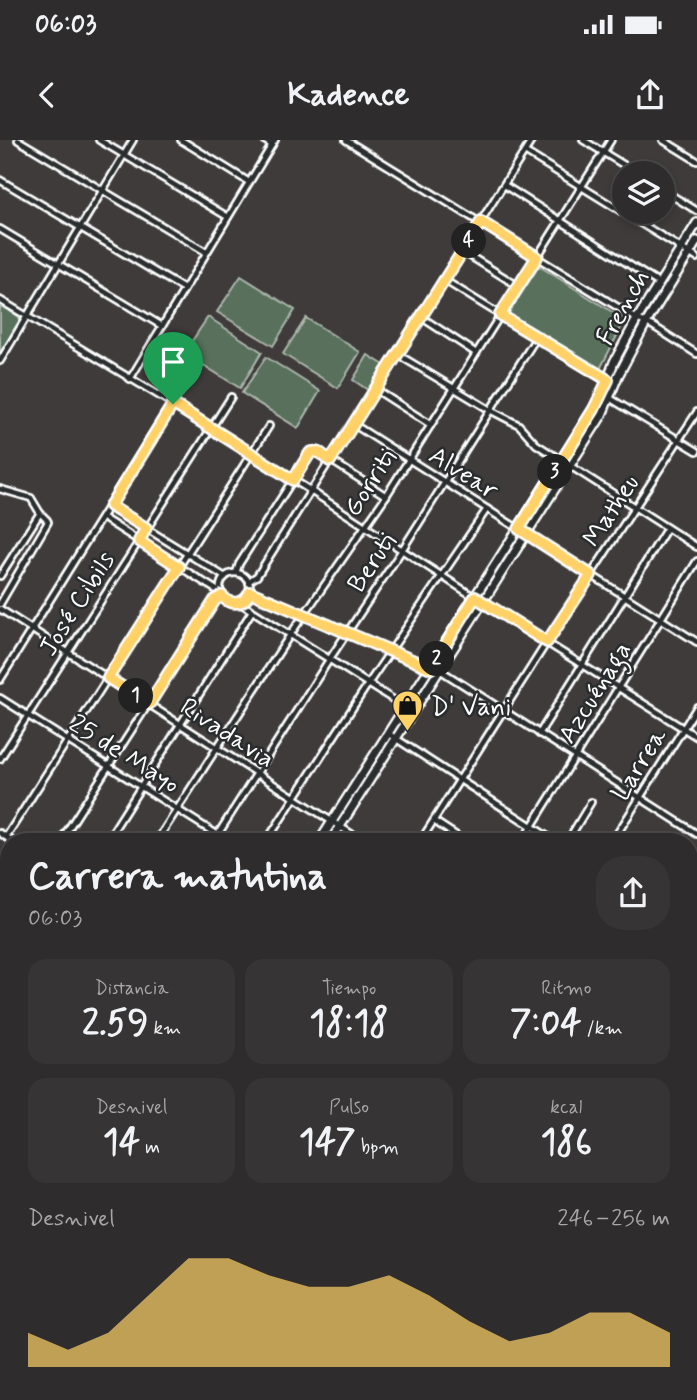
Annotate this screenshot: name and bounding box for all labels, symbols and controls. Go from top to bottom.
text: 06:03 [35,8,96,42]
text: Kadence [288,74,409,116]
icon: back [28,76,66,114]
icon: share [631,76,669,114]
map controls [612,161,675,224]
button: layers [612,161,675,224]
pin: 4 [452,224,486,259]
text: 4 [463,228,474,253]
street label: French [589,264,658,352]
pin [143,332,203,404]
icon: arrive [154,343,192,381]
street label: Alvear [422,439,505,509]
street label: Gorriti [336,443,405,523]
pin: 3 [538,454,572,490]
text: 3 [550,459,559,484]
street label: Matheu [576,468,648,554]
street label: Beruti [340,527,405,600]
street label: José Cibils [32,545,123,663]
street label: Azcuénaga [551,636,643,752]
pin: 2 [420,642,454,676]
text: 2 [432,646,441,671]
pin: 1 [118,678,154,714]
text: 1 [131,683,140,708]
shop icon: D' Vani [391,689,425,733]
street label: Rivadavia [173,691,281,777]
place label: D' Vani [431,691,511,725]
street label: 25 de Mayo [62,707,186,802]
street label: Larrea [604,722,675,808]
text: Carrera matutina [28,853,327,902]
button: share [596,856,670,930]
text: 06:03 [28,904,82,934]
text: Distancia [95,976,169,1001]
text: Tiempo [322,976,376,1001]
text: Ritmo [541,976,591,1001]
text: 2.59 [82,1001,148,1047]
text: 18:18 [309,1001,388,1047]
text: 7:04 [510,1001,581,1047]
text: km [148,1016,181,1041]
text: /km [581,1016,623,1041]
text: Desnivel [96,1095,168,1120]
text: Pulso [329,1095,369,1120]
text: kcal [550,1095,582,1120]
text: 14 [103,1120,140,1166]
text: 147 [299,1120,356,1166]
text: 186 [541,1120,592,1166]
text: m [140,1135,160,1160]
text: bpm [356,1135,399,1160]
text: Desnivel [28,1204,115,1234]
text: 246–256 m [557,1204,670,1234]

